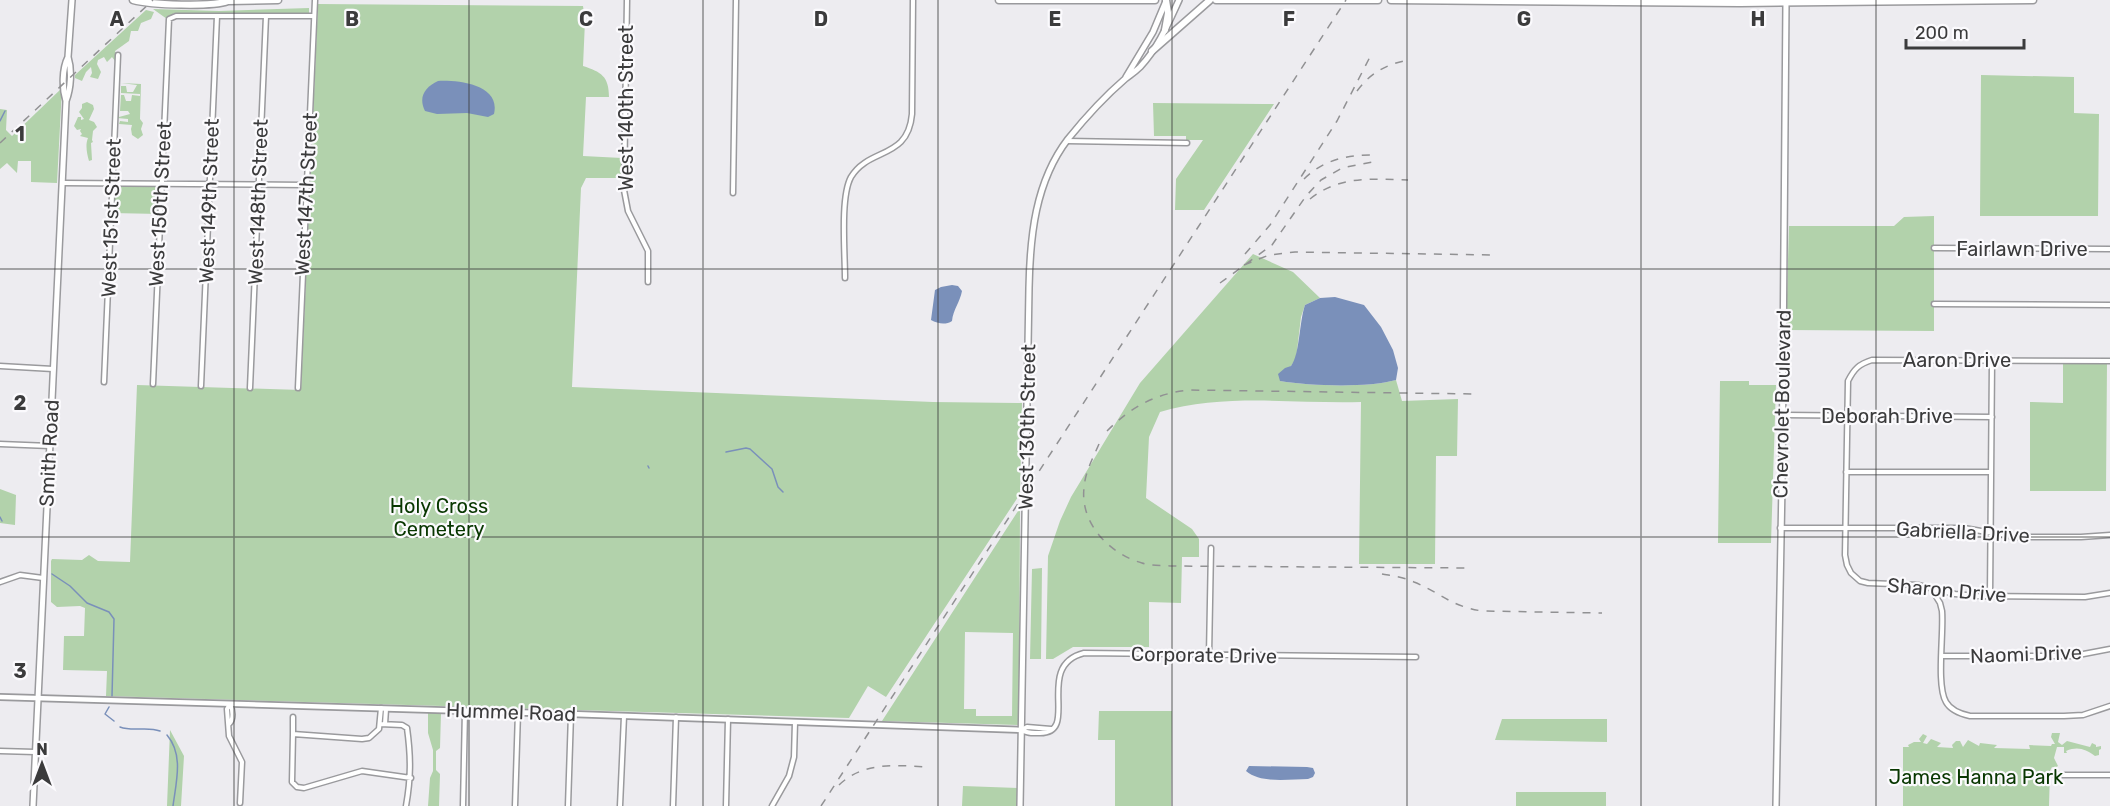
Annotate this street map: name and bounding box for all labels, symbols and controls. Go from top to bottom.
text: A [110,7,125,31]
text: B [345,7,359,31]
text: C [579,7,593,31]
text: D [814,7,828,31]
text: E [1049,7,1061,31]
text: F [1283,7,1295,31]
text: G [1517,7,1531,31]
text: H [1751,7,1765,31]
scale bar [1906,12,2024,50]
text: 200 m [1915,22,1969,44]
street label: West 140th Street [614,25,638,191]
street label: West 147th Street [290,112,322,276]
street label: West 149th Street [194,118,224,284]
street label: West 148th Street [243,118,273,285]
street label: West 150th Street [144,121,176,287]
text: 1 [15,122,25,146]
street label: West 151st Street [96,138,126,298]
street label: Fairlawn Drive [1956,237,2088,261]
street label: Chevrolet Boulevard [1768,310,1796,498]
street label: West 130th Street [1014,344,1040,510]
street label: Aaron Drive [1903,348,2011,372]
text: 2 [14,391,27,415]
street label: Smith Road [34,399,64,507]
street label: Deborah Drive [1821,404,1953,428]
park label: Holy Cross Cemetery [390,494,488,541]
street label: Gabriella Drive [1895,517,2031,547]
street label: Sharon Drive [1886,573,2008,607]
street label: Naomi Drive [1970,640,2082,668]
street label: Corporate Drive [1131,642,1277,668]
text: 3 [13,659,27,683]
street label: Hummel Road [445,698,577,726]
north arrow [12,734,72,794]
text: N [36,740,48,759]
park label: James Hanna Park [1889,765,2064,789]

